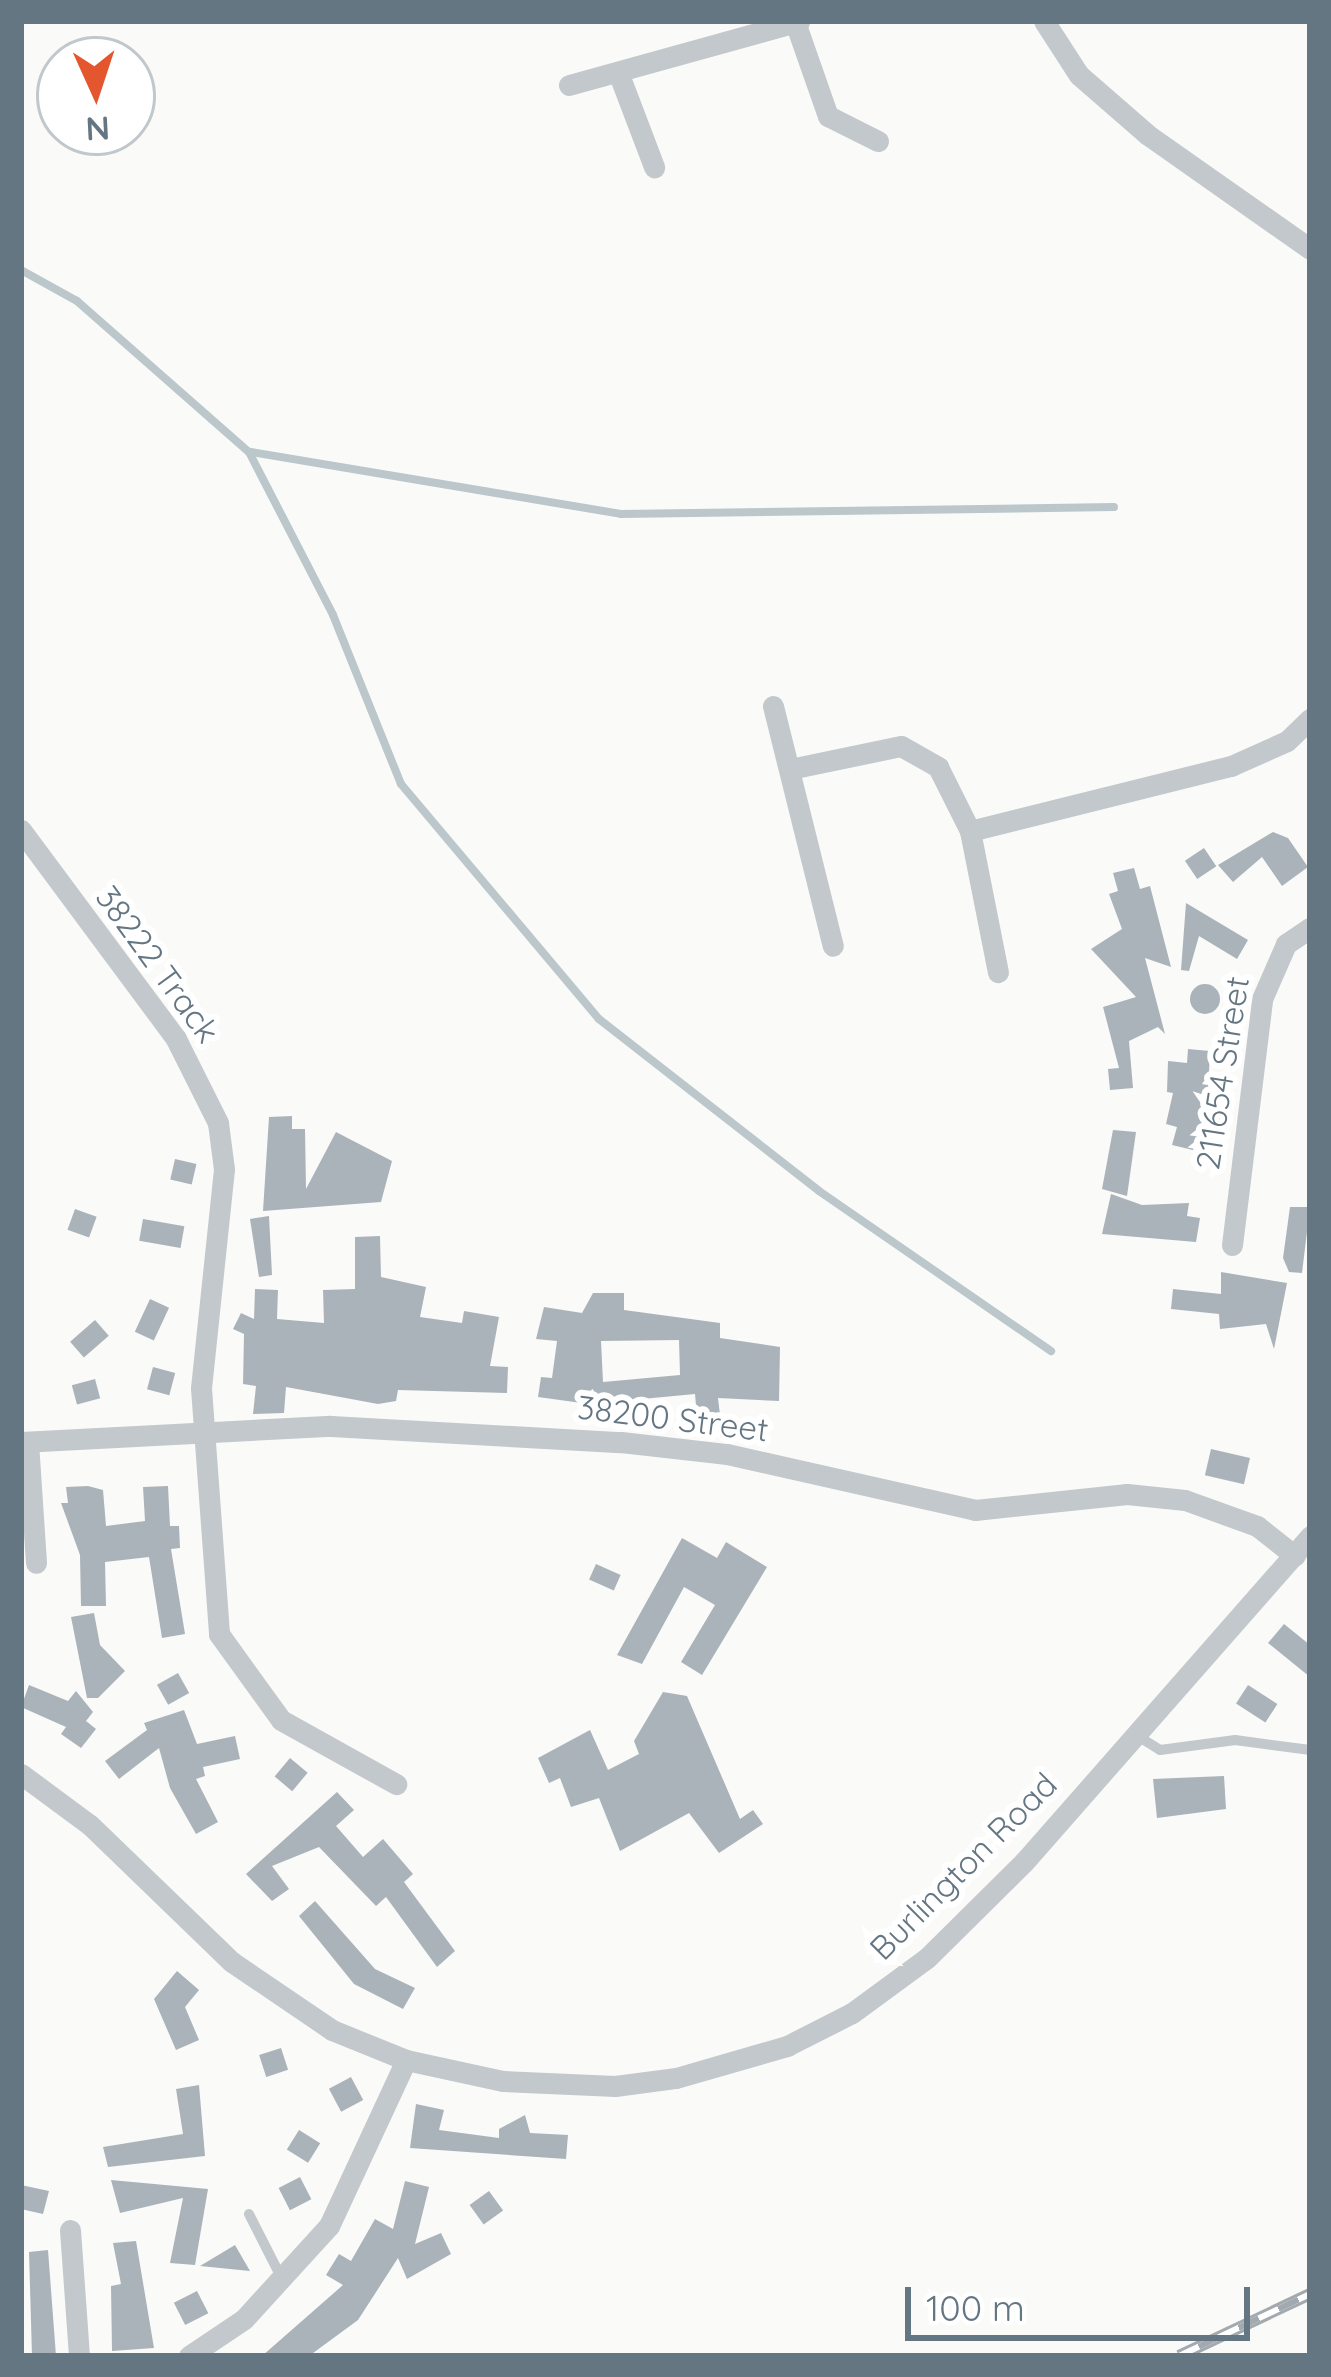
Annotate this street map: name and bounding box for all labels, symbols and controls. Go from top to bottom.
north arrow [36,36,156,156]
text: N [85,108,111,151]
street label: 38222 Track [88,878,228,1050]
street label: 211654 Street [1187,974,1257,1172]
street label: 38200 Street [575,1387,771,1449]
street label: Burlington Road [861,1764,1065,1968]
scale bar [911,2263,1256,2337]
text: 100 m [926,2285,1025,2330]

